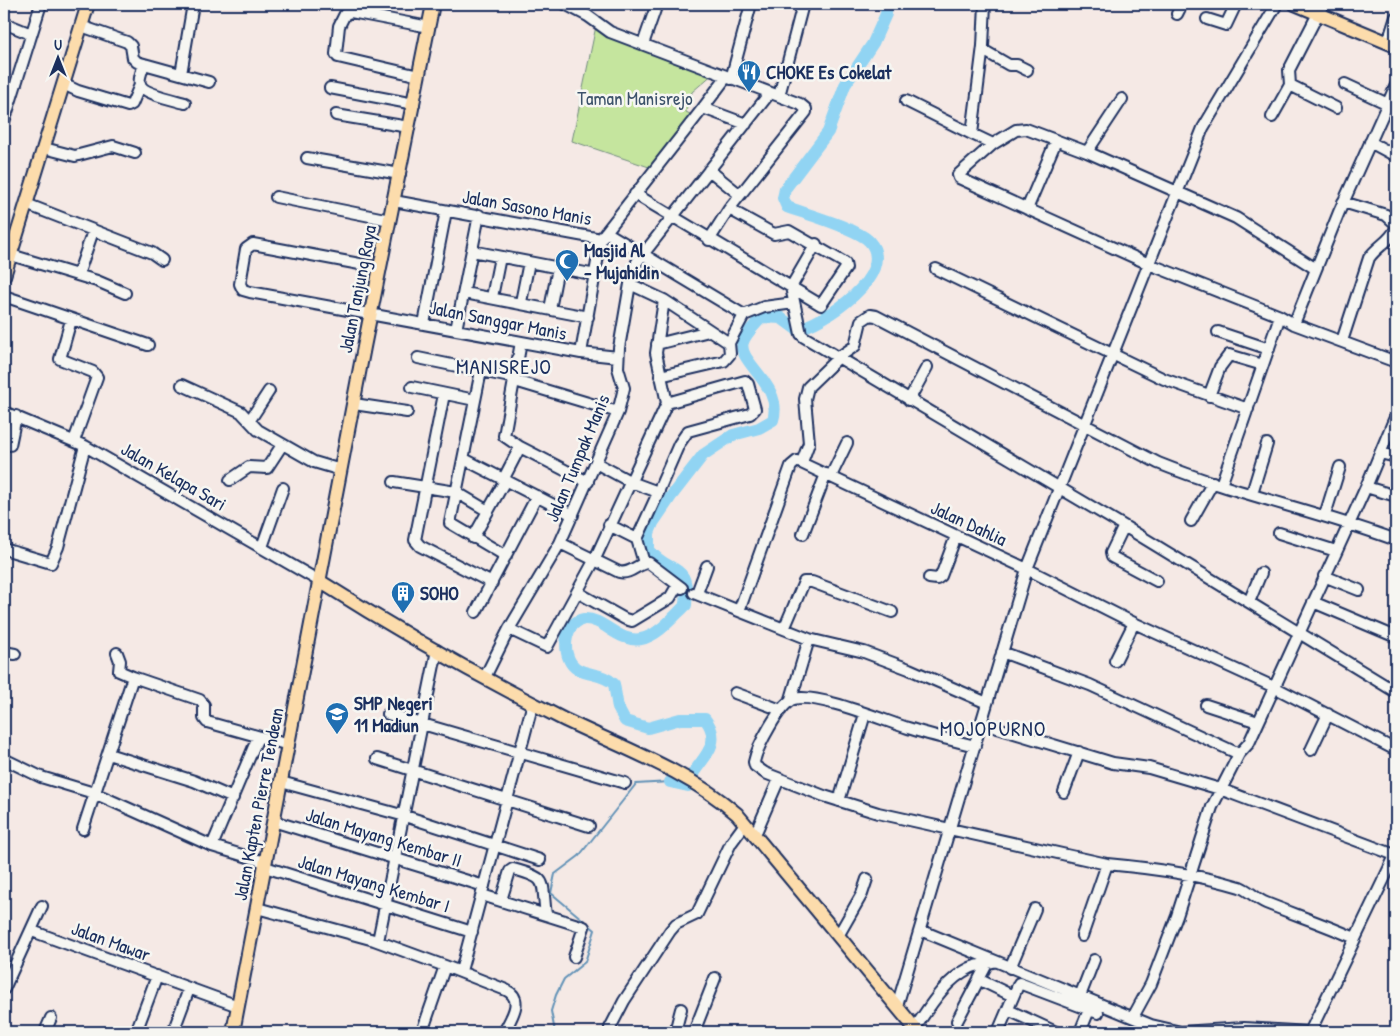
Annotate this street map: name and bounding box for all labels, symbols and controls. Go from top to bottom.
north arrow [32,32,82,82]
text: U [54,35,62,54]
restaurant icon: CHOKE Es Cokelat [736,59,762,93]
place label: CHOKE Es Cokelat [766,59,893,85]
park label: Taman Manisrejo [577,85,693,111]
street label: Jalan Sasono Manis [460,183,594,231]
street label: Jalan Tanjung Raya [332,222,382,355]
place label: Masjid Al - Mujahidin [584,237,660,285]
mosque icon: Masjid Al - Mujahidin [554,248,580,282]
street label: Jalan Sanggar Manis [427,294,569,346]
district label: MANISREJO [456,352,552,381]
street label: Jalan Tumpak Manis [538,390,616,526]
street label: Jalan Kelapa Sari [117,435,231,517]
street label: Jalan Dahlia [927,494,1012,552]
building icon: SOHO [390,580,416,614]
place label: SOHO [420,580,459,606]
place label: SMP Negeri 11 Madiun [354,690,433,738]
school or university icon: SMP Negeri 11 Madiun [324,701,350,735]
street label: Jalan Kapten Pierre Tendean [227,705,289,903]
district label: MOJOPURNO [940,714,1046,743]
street label: Jalan Mayang Kembar II [303,801,465,873]
street label: Jalan Mayang Kembar I [295,848,453,918]
street label: Jalan Mawar [68,915,155,968]

